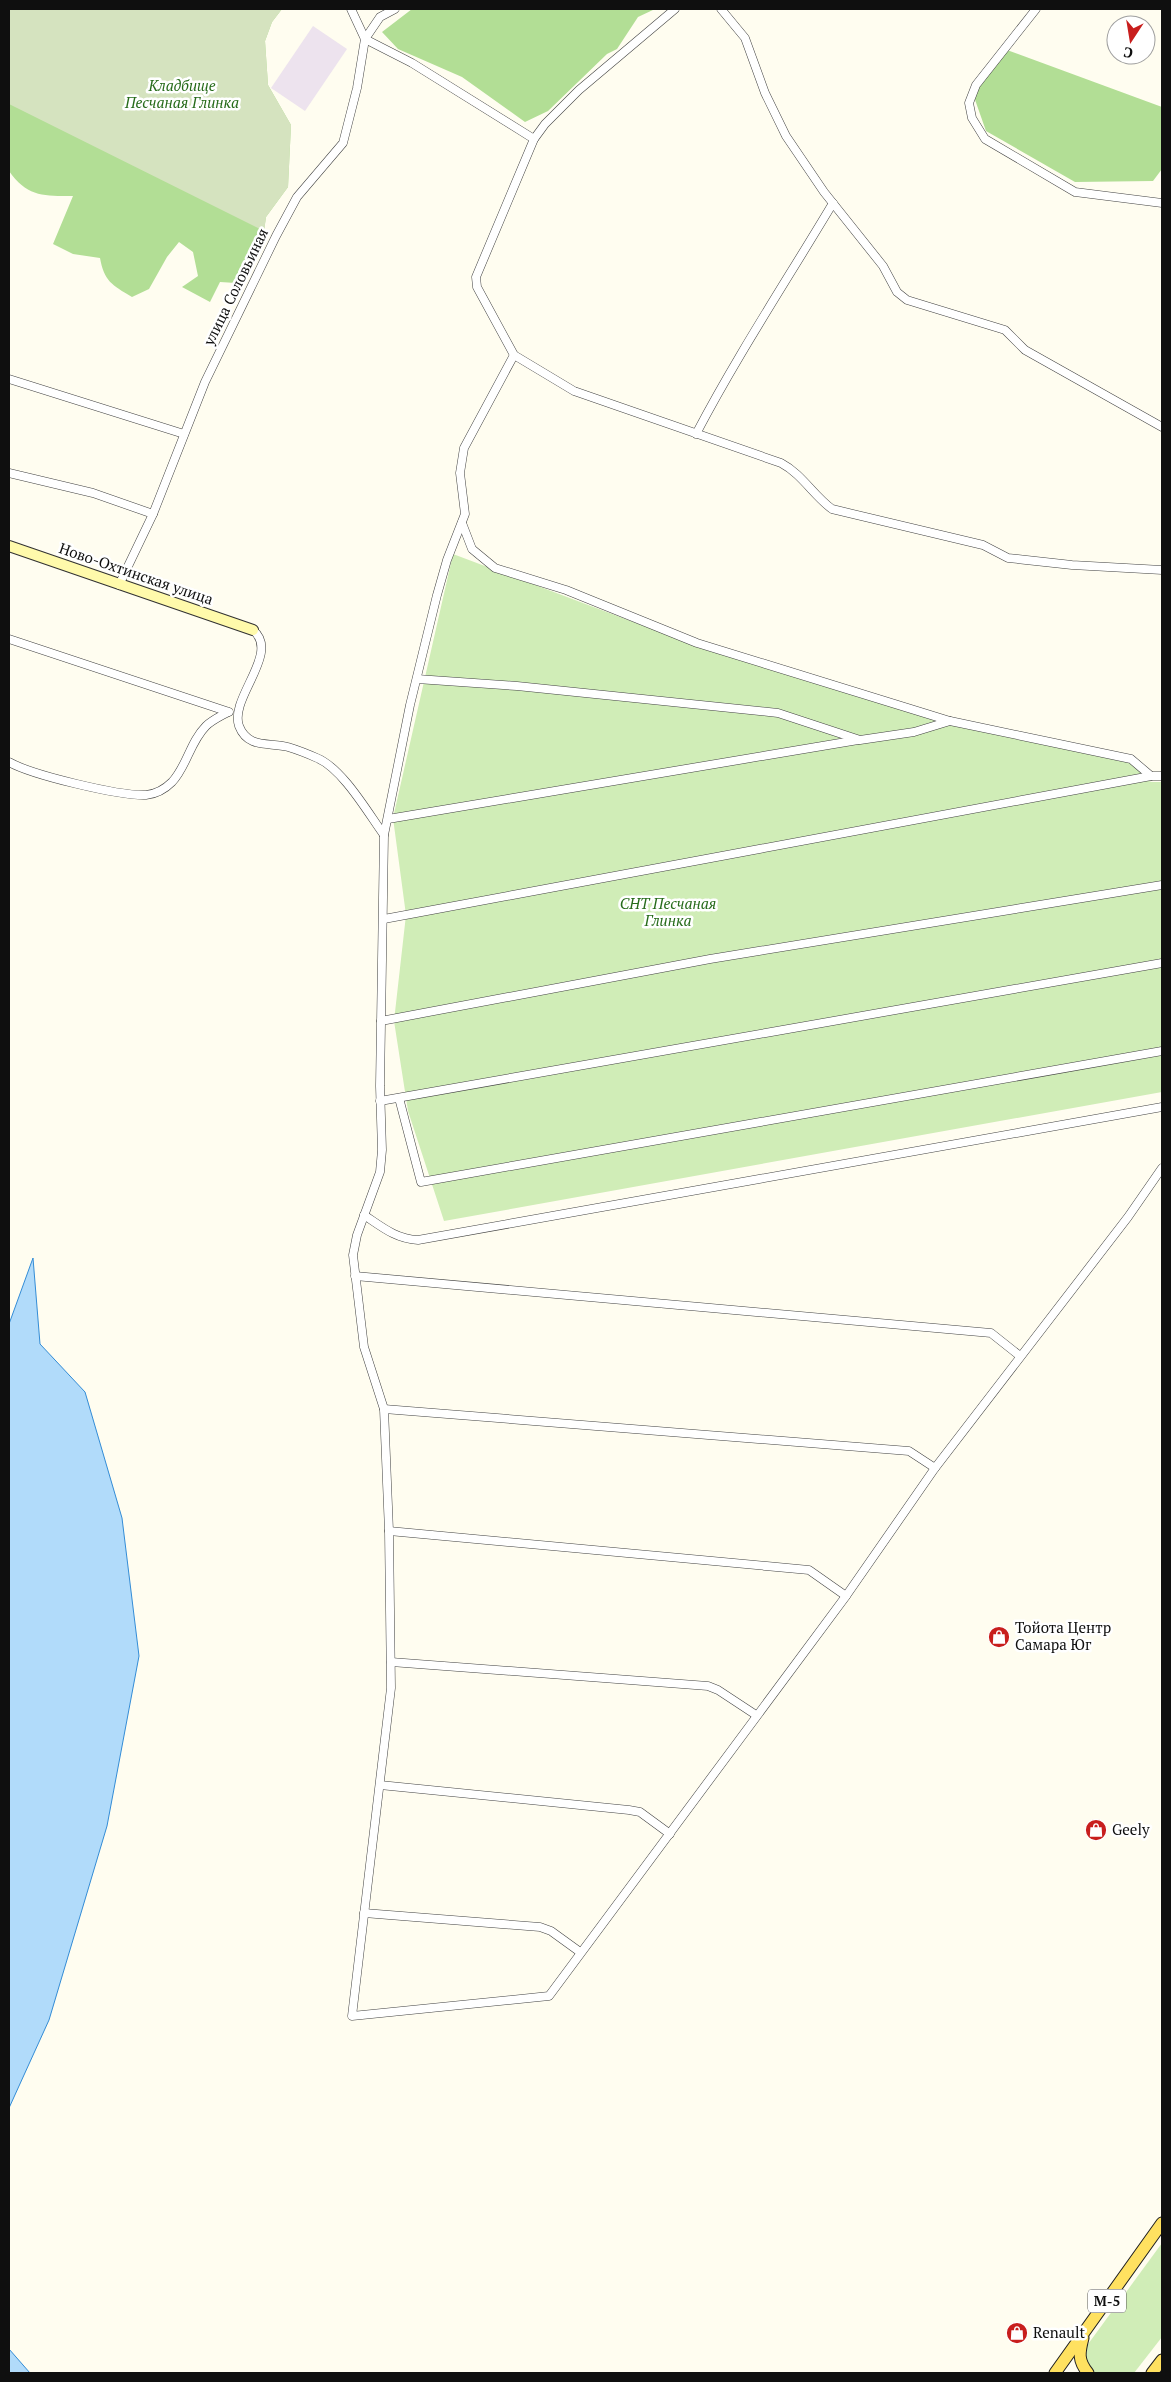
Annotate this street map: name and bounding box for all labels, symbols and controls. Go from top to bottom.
north arrow [1106,15,1156,65]
text: С [1122,43,1135,63]
park label: Кладбище Песчаная Глинка [124,75,239,112]
street label: улица Соловьиная [198,225,272,349]
street label: Ново-Охтинская улица [57,537,216,609]
park label: СНТ Песчаная Глинка [620,893,716,930]
place label: Тойота Центр Самара Юг [1015,1617,1111,1654]
shop icon: Тойота Центр Самара Юг [987,1625,1011,1649]
shop icon: Geely [1084,1818,1108,1842]
place label: Geely [1112,1819,1150,1839]
road number: М-5 [1088,2290,1126,2312]
shop icon: Renault [1005,2321,1029,2345]
place label: Renault [1033,2322,1085,2342]

